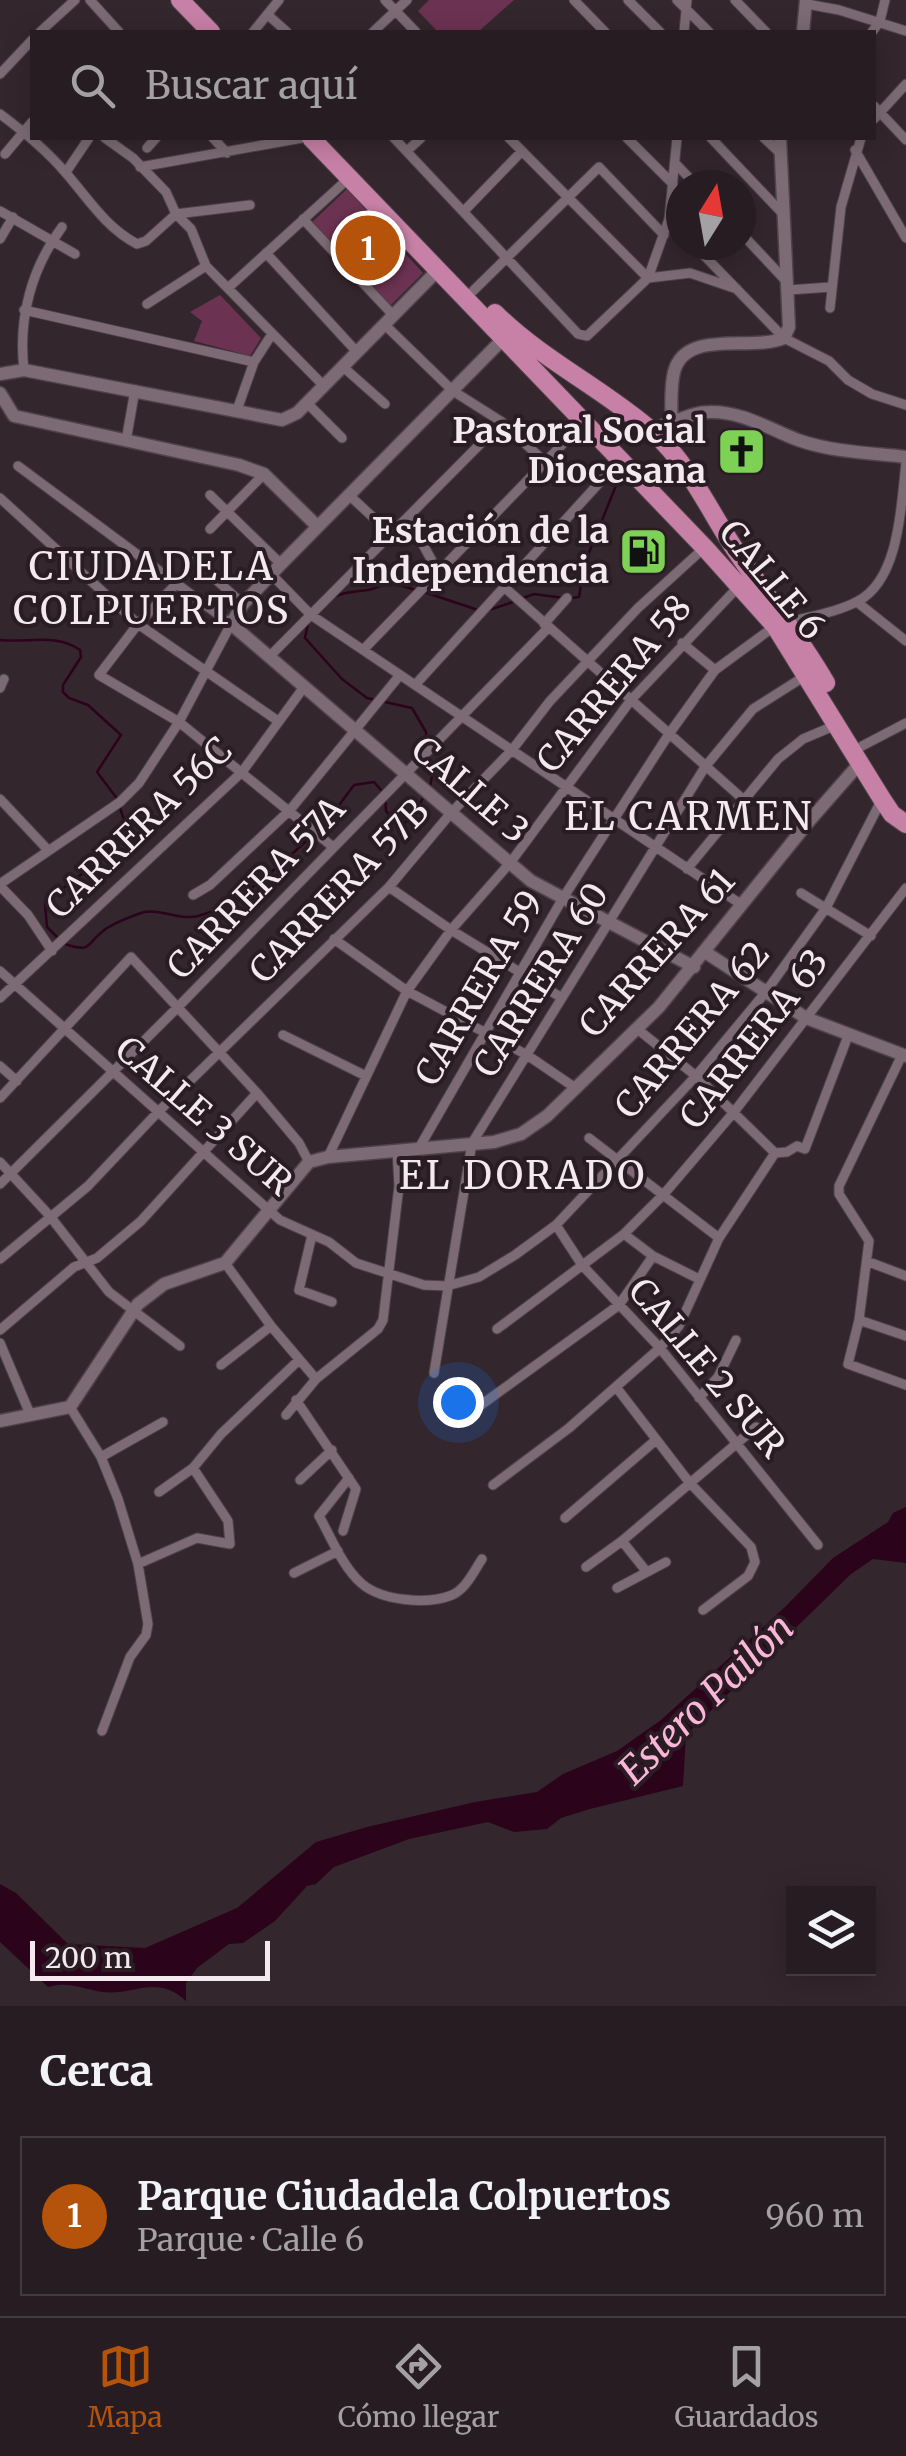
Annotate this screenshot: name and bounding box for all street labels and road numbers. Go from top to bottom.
street label: CALLE 6 [710,511,834,649]
street label: CARRERA 58 [527,587,701,781]
street label: CALLE 3 [402,727,538,853]
street label: CARRERA 56C [37,728,241,928]
street label: CARRERA 57A [158,787,354,989]
street label: CARRERA 57B [240,790,438,992]
street label: CARRERA 61 [570,860,744,1046]
street label: CARRERA 60 [464,875,618,1085]
street label: CARRERA 59 [406,883,552,1093]
street label: CARRERA 62 [605,933,779,1127]
street label: CARRERA 63 [670,940,838,1138]
street label: CALLE 3 SUR [107,1027,302,1205]
street label: CALLE 2 SUR [619,1269,795,1467]

